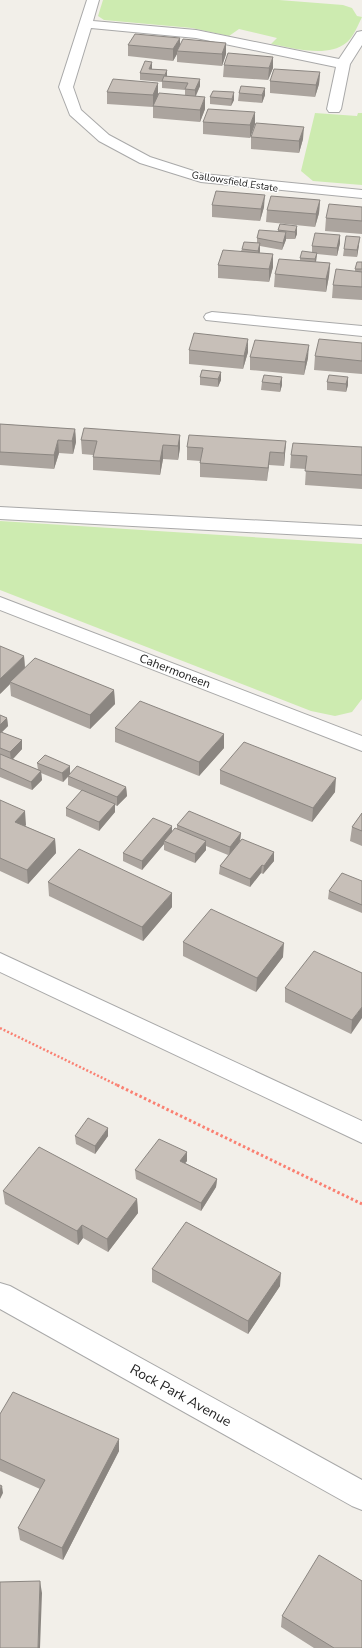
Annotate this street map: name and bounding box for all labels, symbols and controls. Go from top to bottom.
street label: Gallowsfield Estate [191,168,279,196]
street label: Cahermoneen [137,650,213,692]
street label: Rock Park Avenue [127,1360,235,1431]

